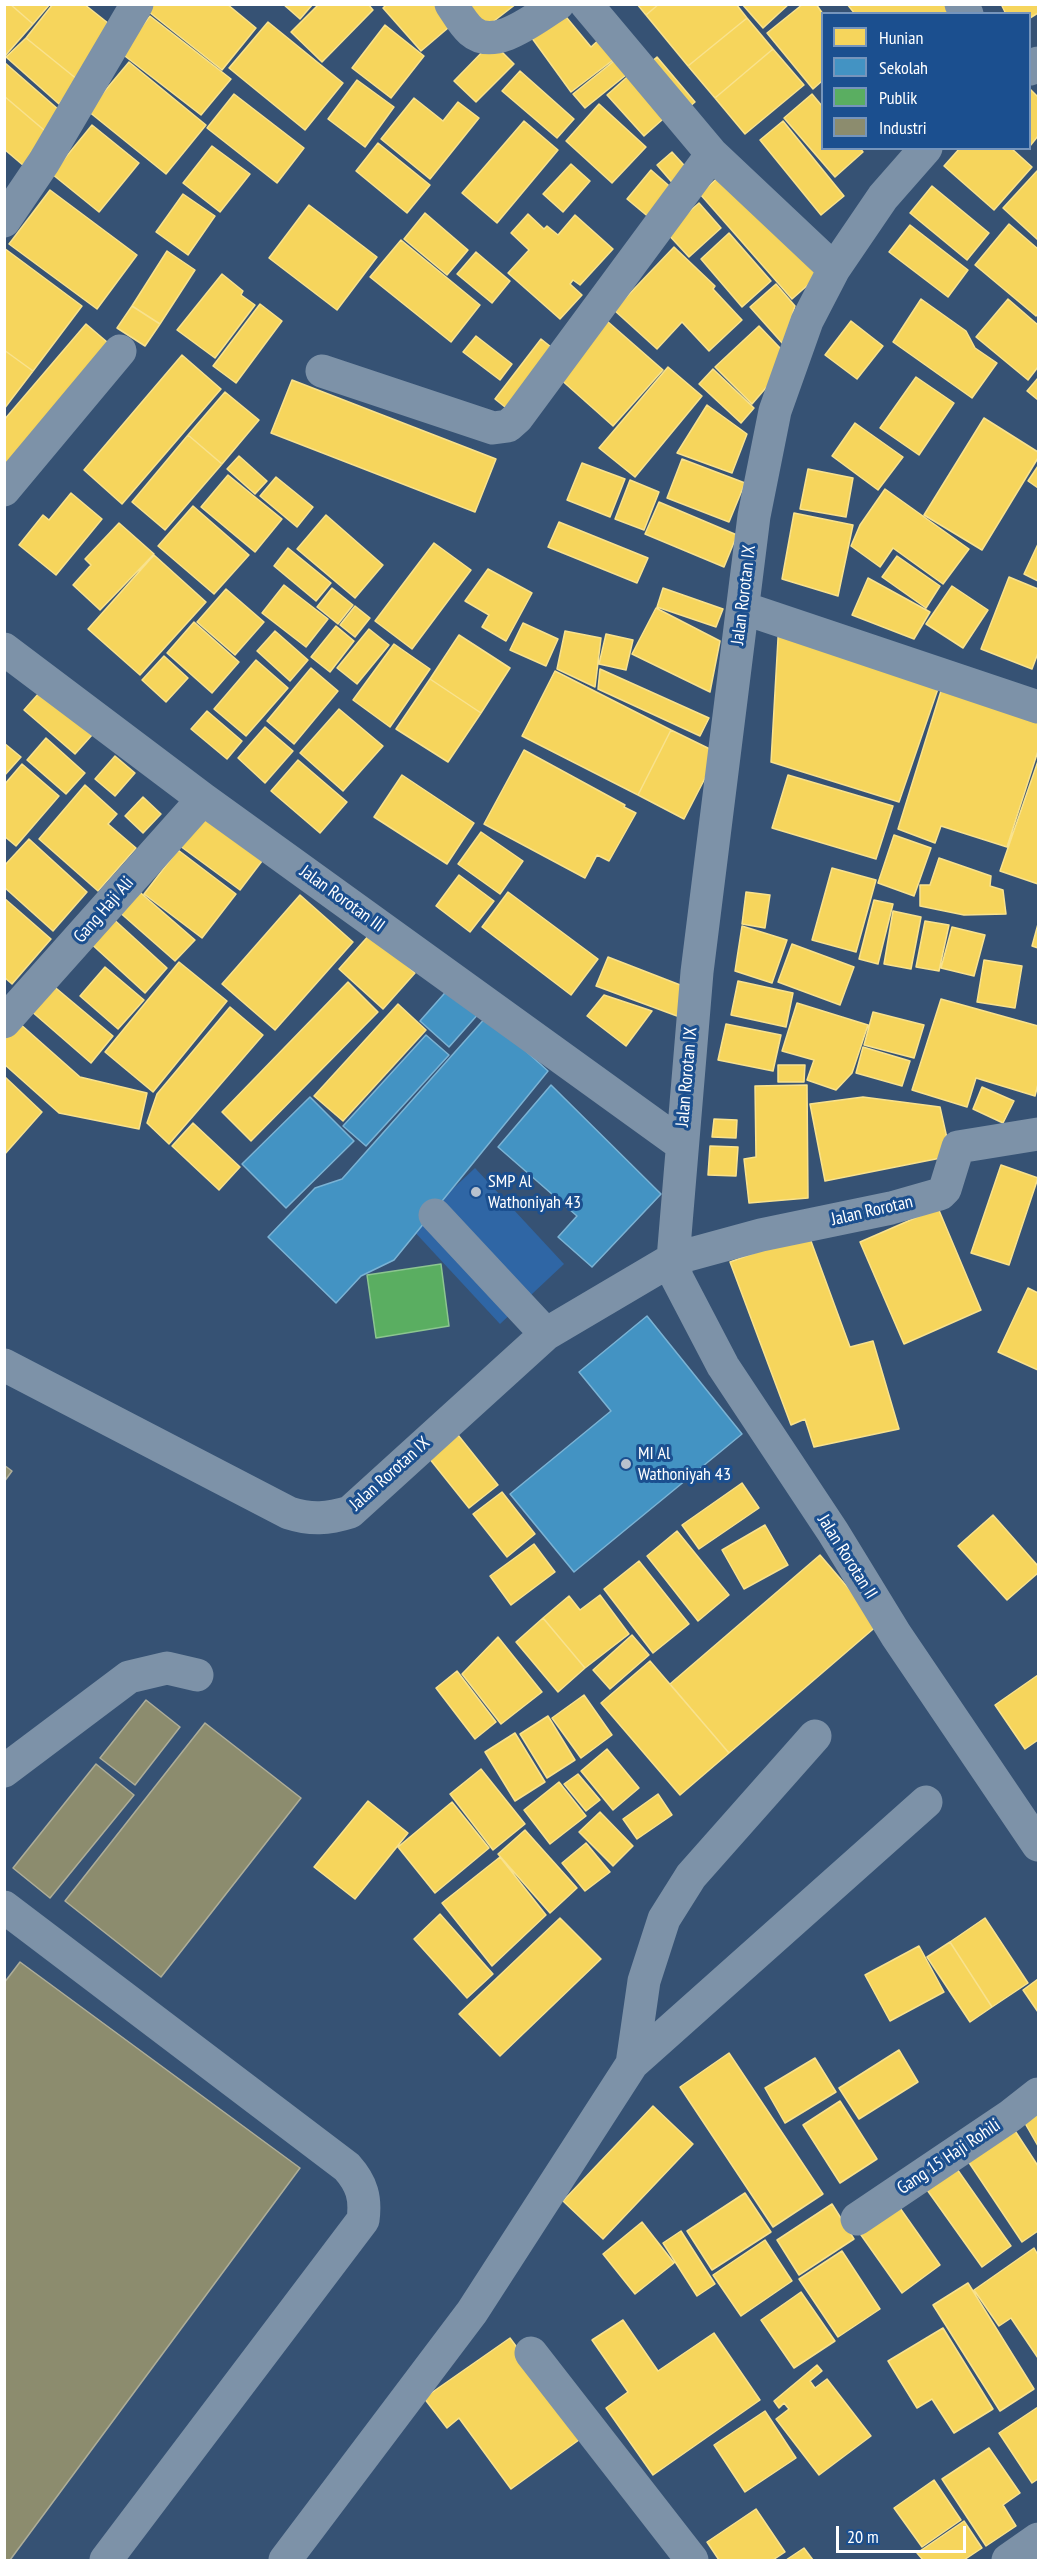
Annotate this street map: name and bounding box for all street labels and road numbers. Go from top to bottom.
street label: Jalan Rorotan IX [727,544,761,646]
street label: Jalan Rorotan III [295,861,389,937]
street label: Gang Haji Ali [69,872,139,948]
street label: Jalan Rorotan IX [672,1026,702,1128]
street label: Jalan Rorotan [829,1191,915,1231]
street label: Jalan Rorotan IX [346,1432,434,1516]
street label: Jalan Rorotan II [813,1511,881,1603]
street label: Gang 15 Haji Rohili [893,2115,1005,2199]

